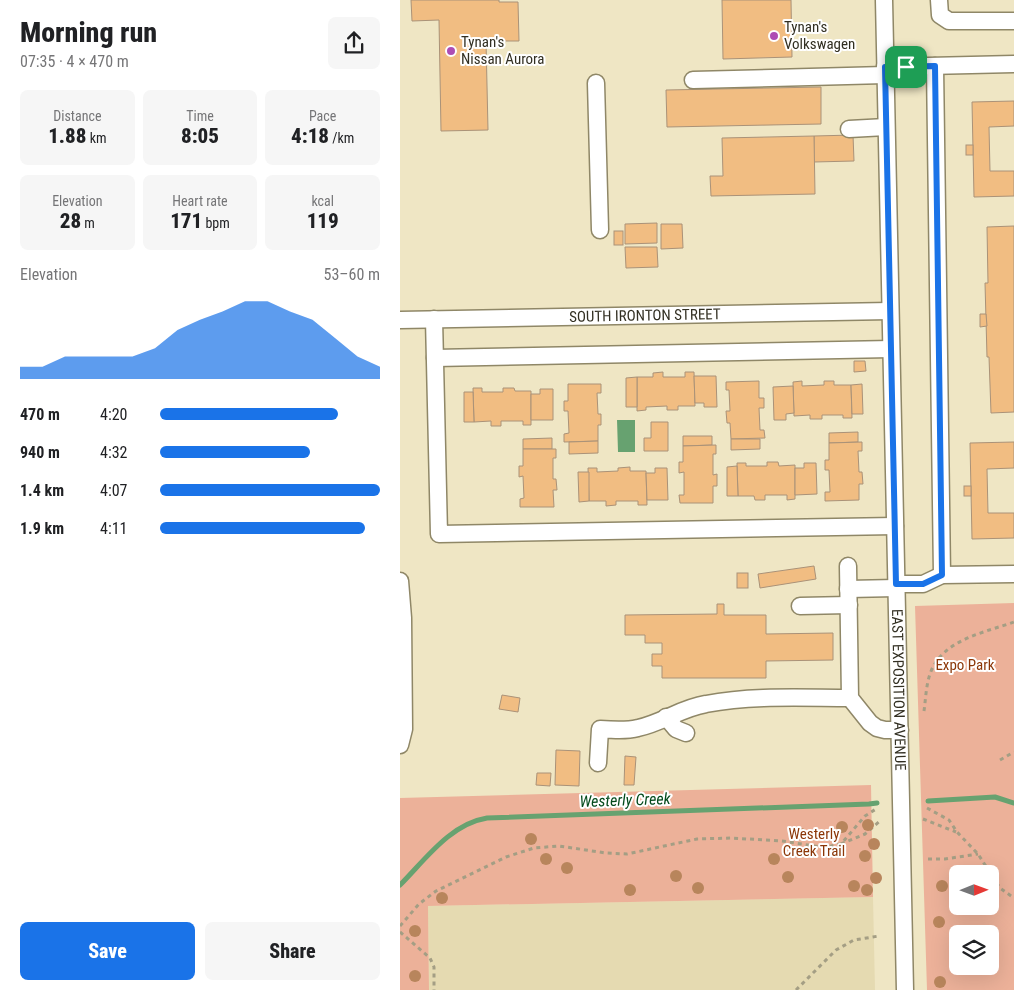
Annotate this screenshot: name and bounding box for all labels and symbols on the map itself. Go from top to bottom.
place label: Tynan's Volkswagen [784,18,855,53]
marker: Tynan's Volkswagen [768,30,780,42]
place label: Tynan's Nissan Aurora [461,33,545,68]
marker: Tynan's Nissan Aurora [445,45,457,57]
pin [885,46,927,88]
street label: SOUTH IRONTON STREET [569,305,721,326]
street label: EAST EXPOSITION AVENUE [888,609,909,771]
park label: Expo Park [935,656,995,674]
water label: Westerly Creek [579,789,672,811]
park label: Westerly Creek Trail [783,825,845,860]
north arrow [949,865,999,915]

